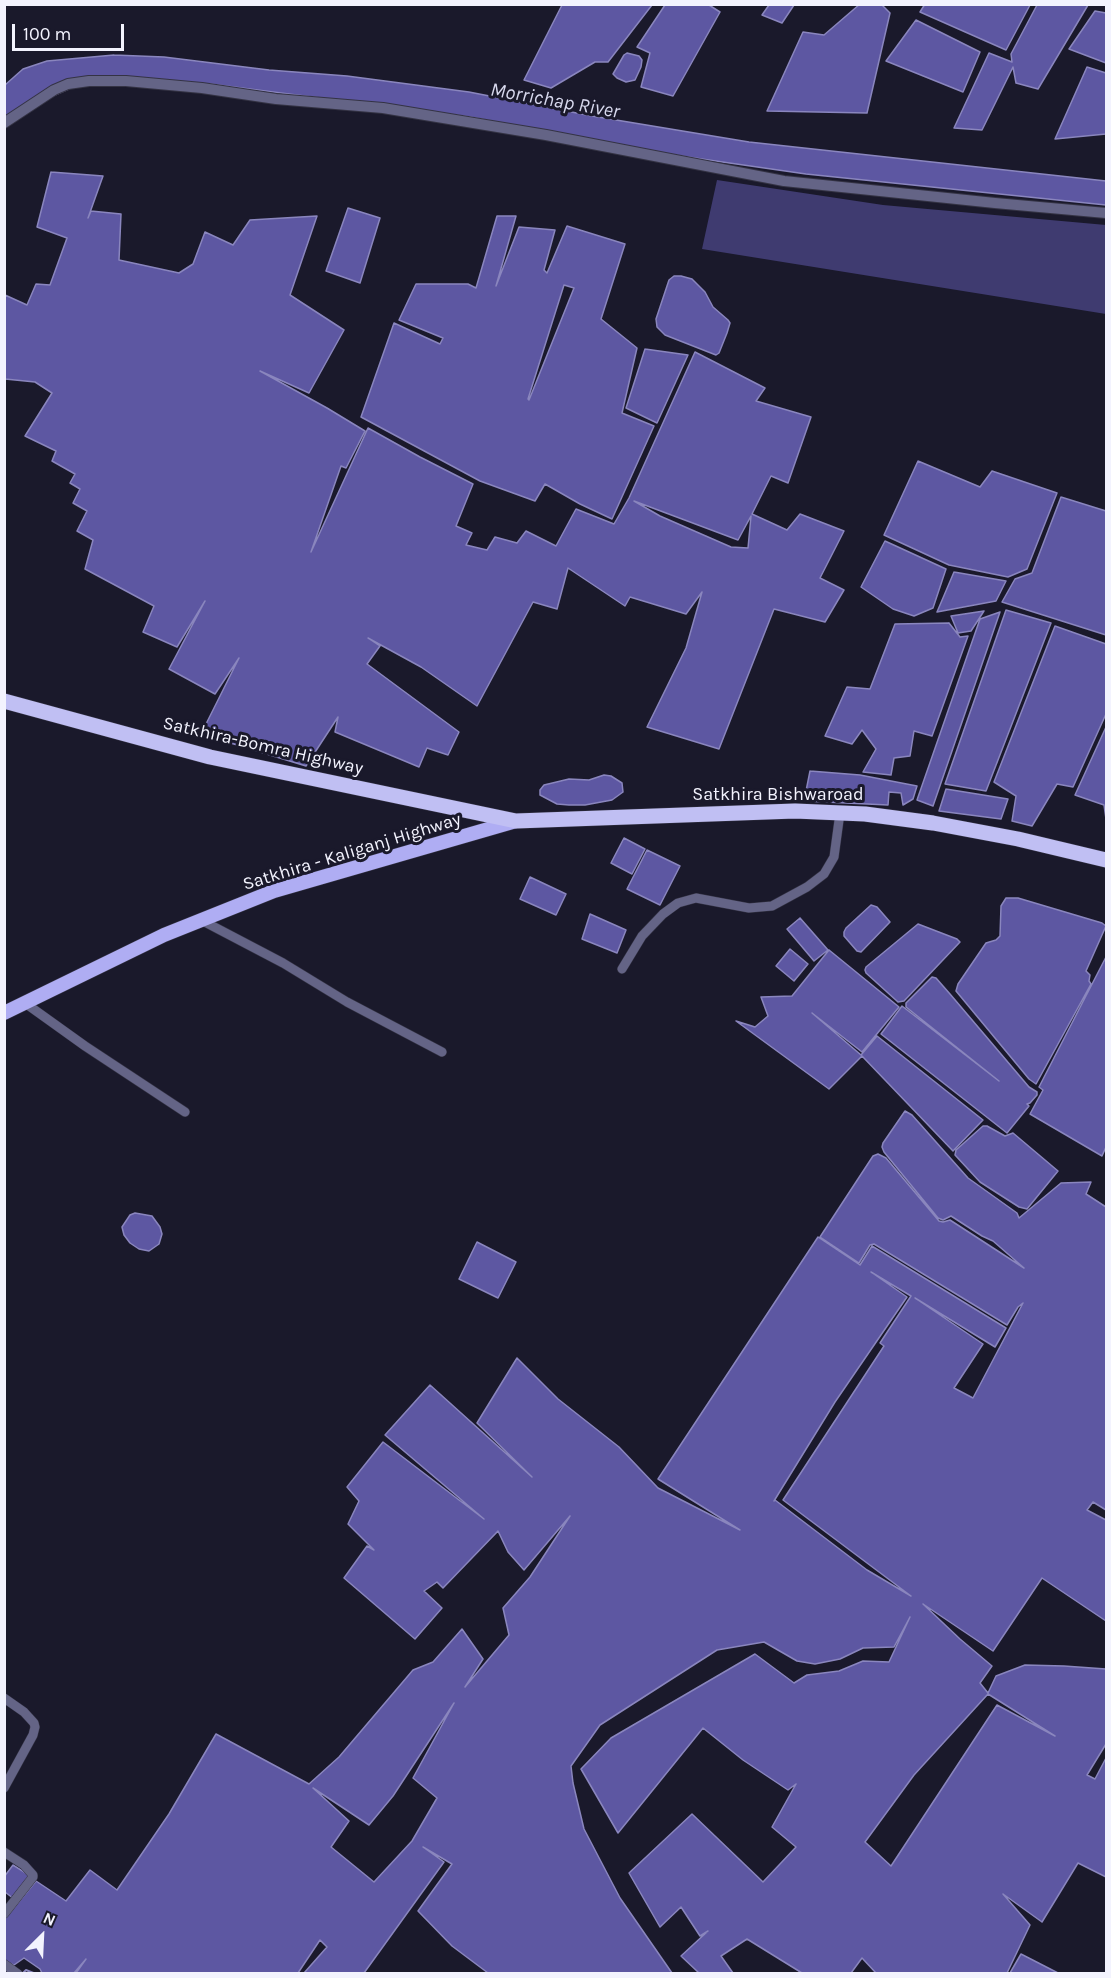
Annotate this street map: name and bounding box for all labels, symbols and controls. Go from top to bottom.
scale bar [15,12,128,50]
text: 100 m [23,23,71,45]
water label: Morrichap River [488,78,622,124]
street label: Satkhira-Bomra Highway [161,712,365,780]
street label: Satkhira Bishwaroad [692,784,864,806]
street label: Satkhira - Kaliganj Highway [240,808,464,896]
north arrow [12,1906,72,1966]
text: N [40,1908,59,1930]

